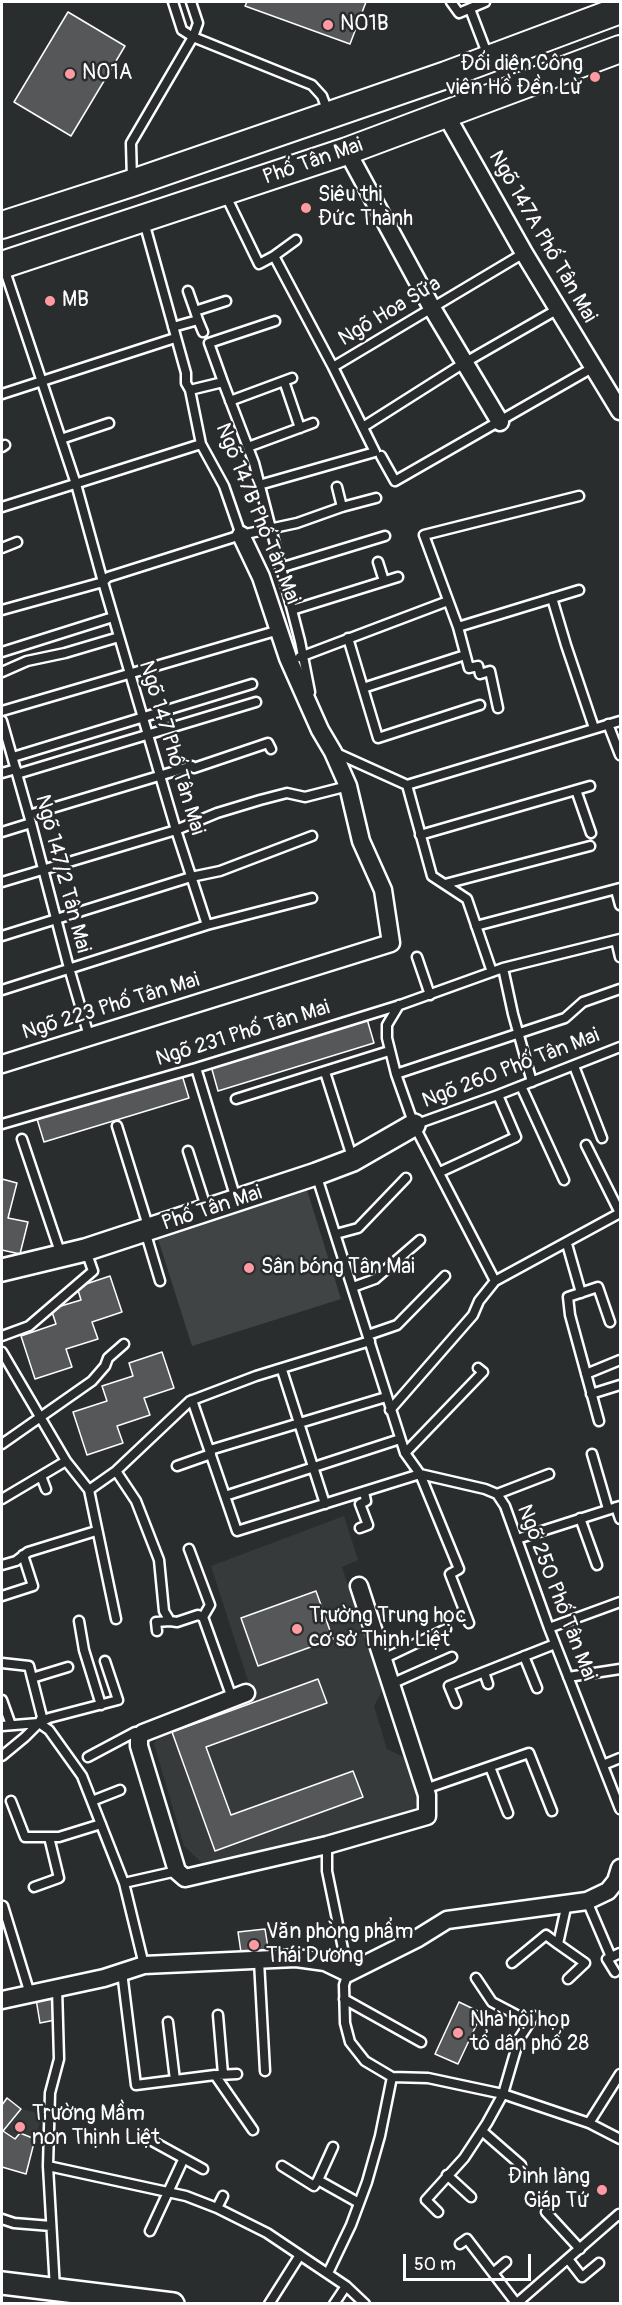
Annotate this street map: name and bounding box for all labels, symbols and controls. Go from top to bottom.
place label: N01B [340,12,389,38]
marker: N01B [321,18,335,32]
place label: Đối diện Công viên Hồ Đền Lừ [446,52,583,102]
place label: N01A [82,61,132,87]
marker: N01A [63,67,77,81]
marker: Đối diện Công viên Hồ Đền Lừ [588,70,602,84]
street label: Phố Tân Mai [260,133,366,191]
street label: Ngõ 147A Phố Tân Mai [482,146,602,328]
place label: Siêu thị Đức Thành [318,183,413,233]
marker: Siêu thị Đức Thành [299,201,313,215]
street label: Ngõ Hoa Sữa [334,272,446,352]
place label: MB [62,288,89,314]
marker: MB [43,294,57,308]
street label: Ngõ 147B Phố Tân Mai [209,420,305,608]
street label: Ngõ 147 Phố Tân Mai [133,658,209,838]
street label: Ngõ 147/2 Tân Mai [29,792,95,956]
street label: Ngõ 223 Phố Tân Mai [19,968,203,1046]
street label: Ngõ 231 Phố Tân Mai [153,996,333,1072]
street label: Ngõ 260 Phố Tân Mai [419,1024,603,1114]
street label: Phố Tân Mai [159,1181,265,1237]
place label: Sân bóng Tân Mai [261,1255,415,1281]
marker: Sân bóng Tân Mai [242,1261,256,1275]
street label: Ngõ 250 Phố Tân Mai [511,1501,601,1685]
place label: Trường Trung học cơ sở Thịnh Liệt [309,1604,466,1654]
marker: Trường Trung học cơ sở Thịnh Liệt [290,1622,304,1636]
place label: Văn phòng phẩm Thái Dương [266,1920,413,1970]
marker: Văn phòng phẩm Thái Dương [247,1938,261,1952]
place label: Nhà hội họp tổ dân phố 28 [470,2008,589,2058]
marker: Nhà hội họp tổ dân phố 28 [451,2026,465,2040]
place label: Trường Mầm non Thịnh Liệt [32,2102,160,2152]
marker: Trường Mầm non Thịnh Liệt [13,2120,27,2134]
place label: Đình làng Giáp Tứ [508,2165,590,2215]
marker: Đình làng Giáp Tứ [595,2183,609,2197]
scale bar [406,2242,534,2280]
text: 50 m [414,2253,456,2276]

